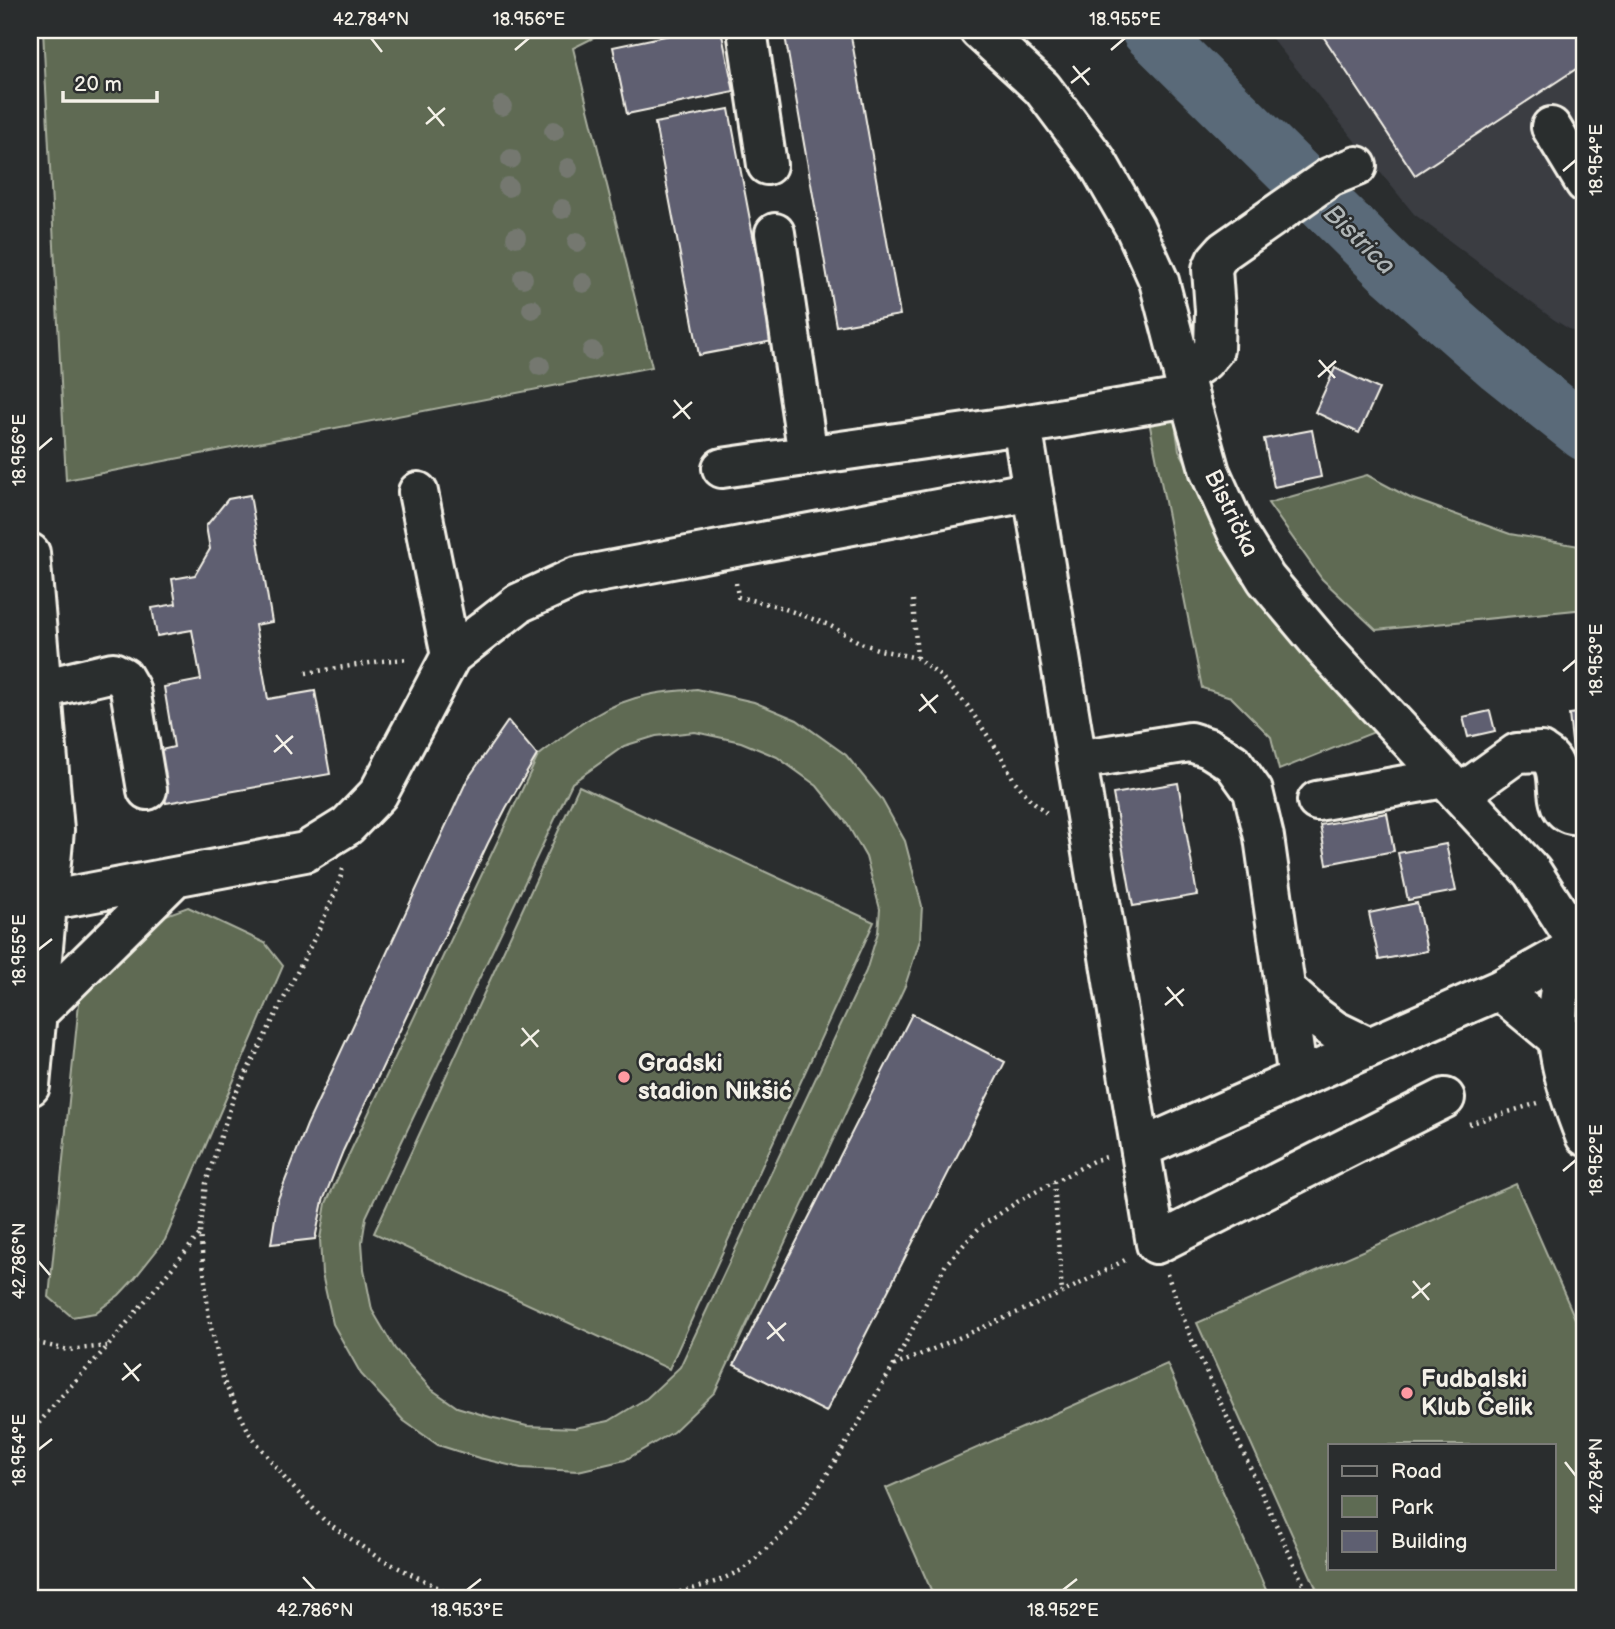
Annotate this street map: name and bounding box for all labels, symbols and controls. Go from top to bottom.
text: 42.784°N [333,9,409,30]
text: 18.956°E [493,9,565,30]
text: 18.955°E [1089,9,1161,30]
scale bar [63,60,158,104]
text: 20 m [74,72,122,97]
text: 18.954°E [1586,124,1607,196]
water label: Bistrica [1317,198,1401,282]
text: 18.956°E [9,414,30,486]
street label: Bistrička [1198,465,1265,562]
text: 18.953°E [1586,624,1607,696]
text: 18.955°E [9,914,30,986]
place label: Gradski stadion Nikšić [638,1049,792,1106]
marker: Gradski stadion Nikšić [616,1069,632,1085]
text: 18.952°E [1586,1124,1607,1196]
text: 42.786°N [9,1223,30,1299]
place label: Fudbalski Klub Čelik [1421,1365,1533,1422]
marker: Fudbalski Klub Čelik [1399,1385,1415,1401]
text: 18.954°E [9,1414,30,1486]
text: 42.784°N [1586,1438,1607,1514]
legend [1328,1444,1556,1570]
text: Road [1391,1459,1442,1484]
text: Park [1391,1495,1434,1520]
text: Building [1391,1529,1467,1554]
text: 42.786°N [277,1600,353,1621]
text: 18.953°E [431,1600,503,1621]
text: 18.952°E [1027,1600,1099,1621]

